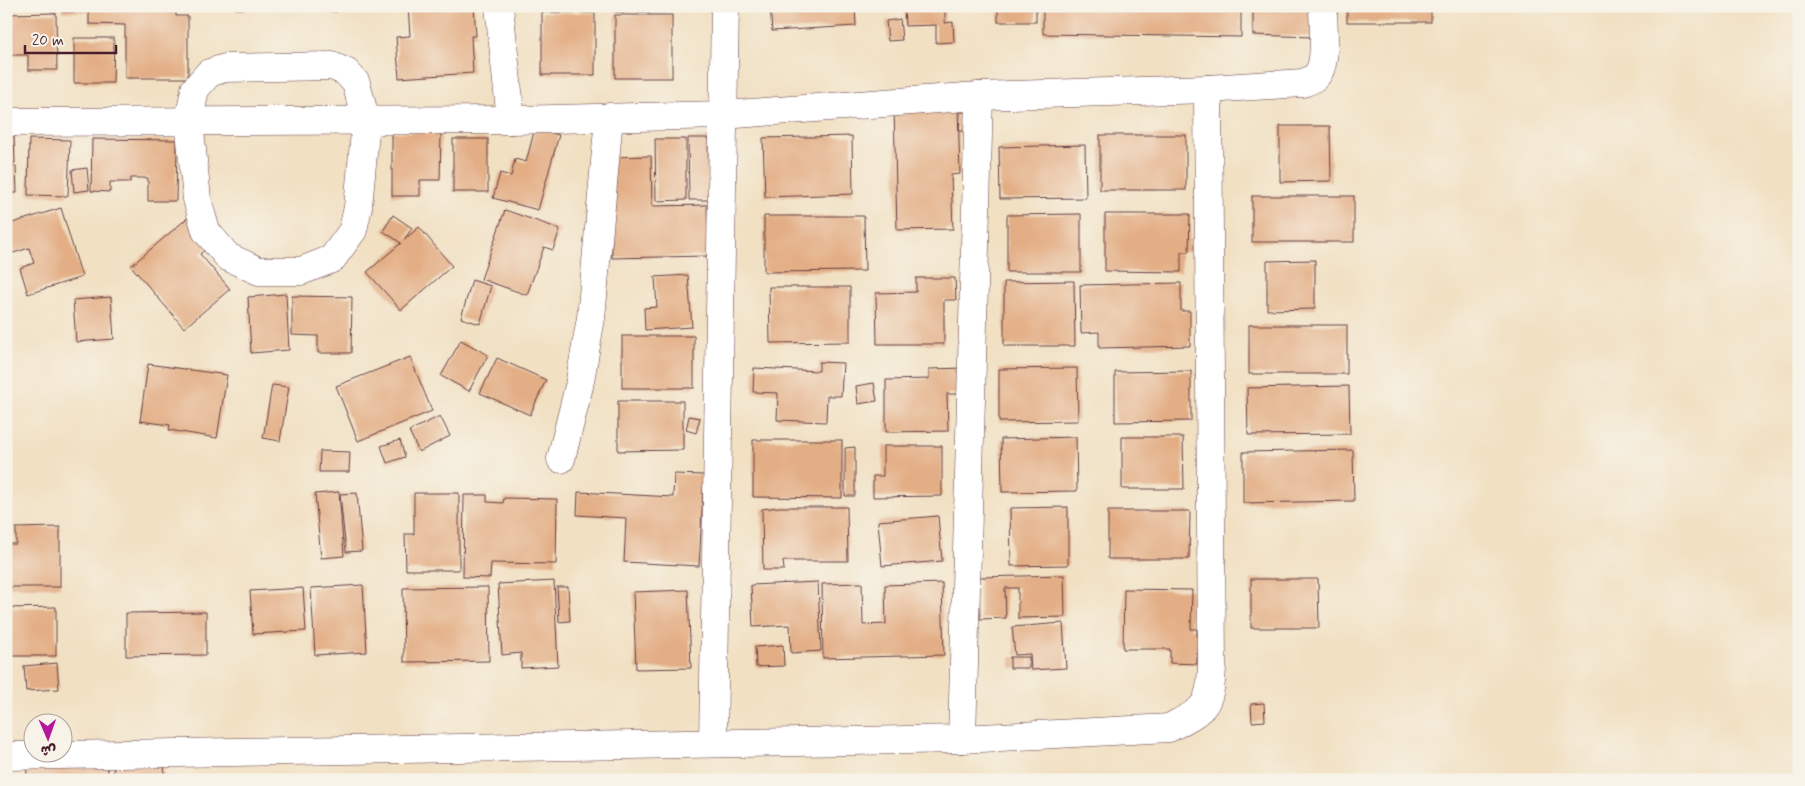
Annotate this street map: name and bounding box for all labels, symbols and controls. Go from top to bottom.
scale bar [25,22,116,54]
text: 20 m [32,31,64,51]
north arrow [22,714,72,764]
text: ش [40,741,56,759]

